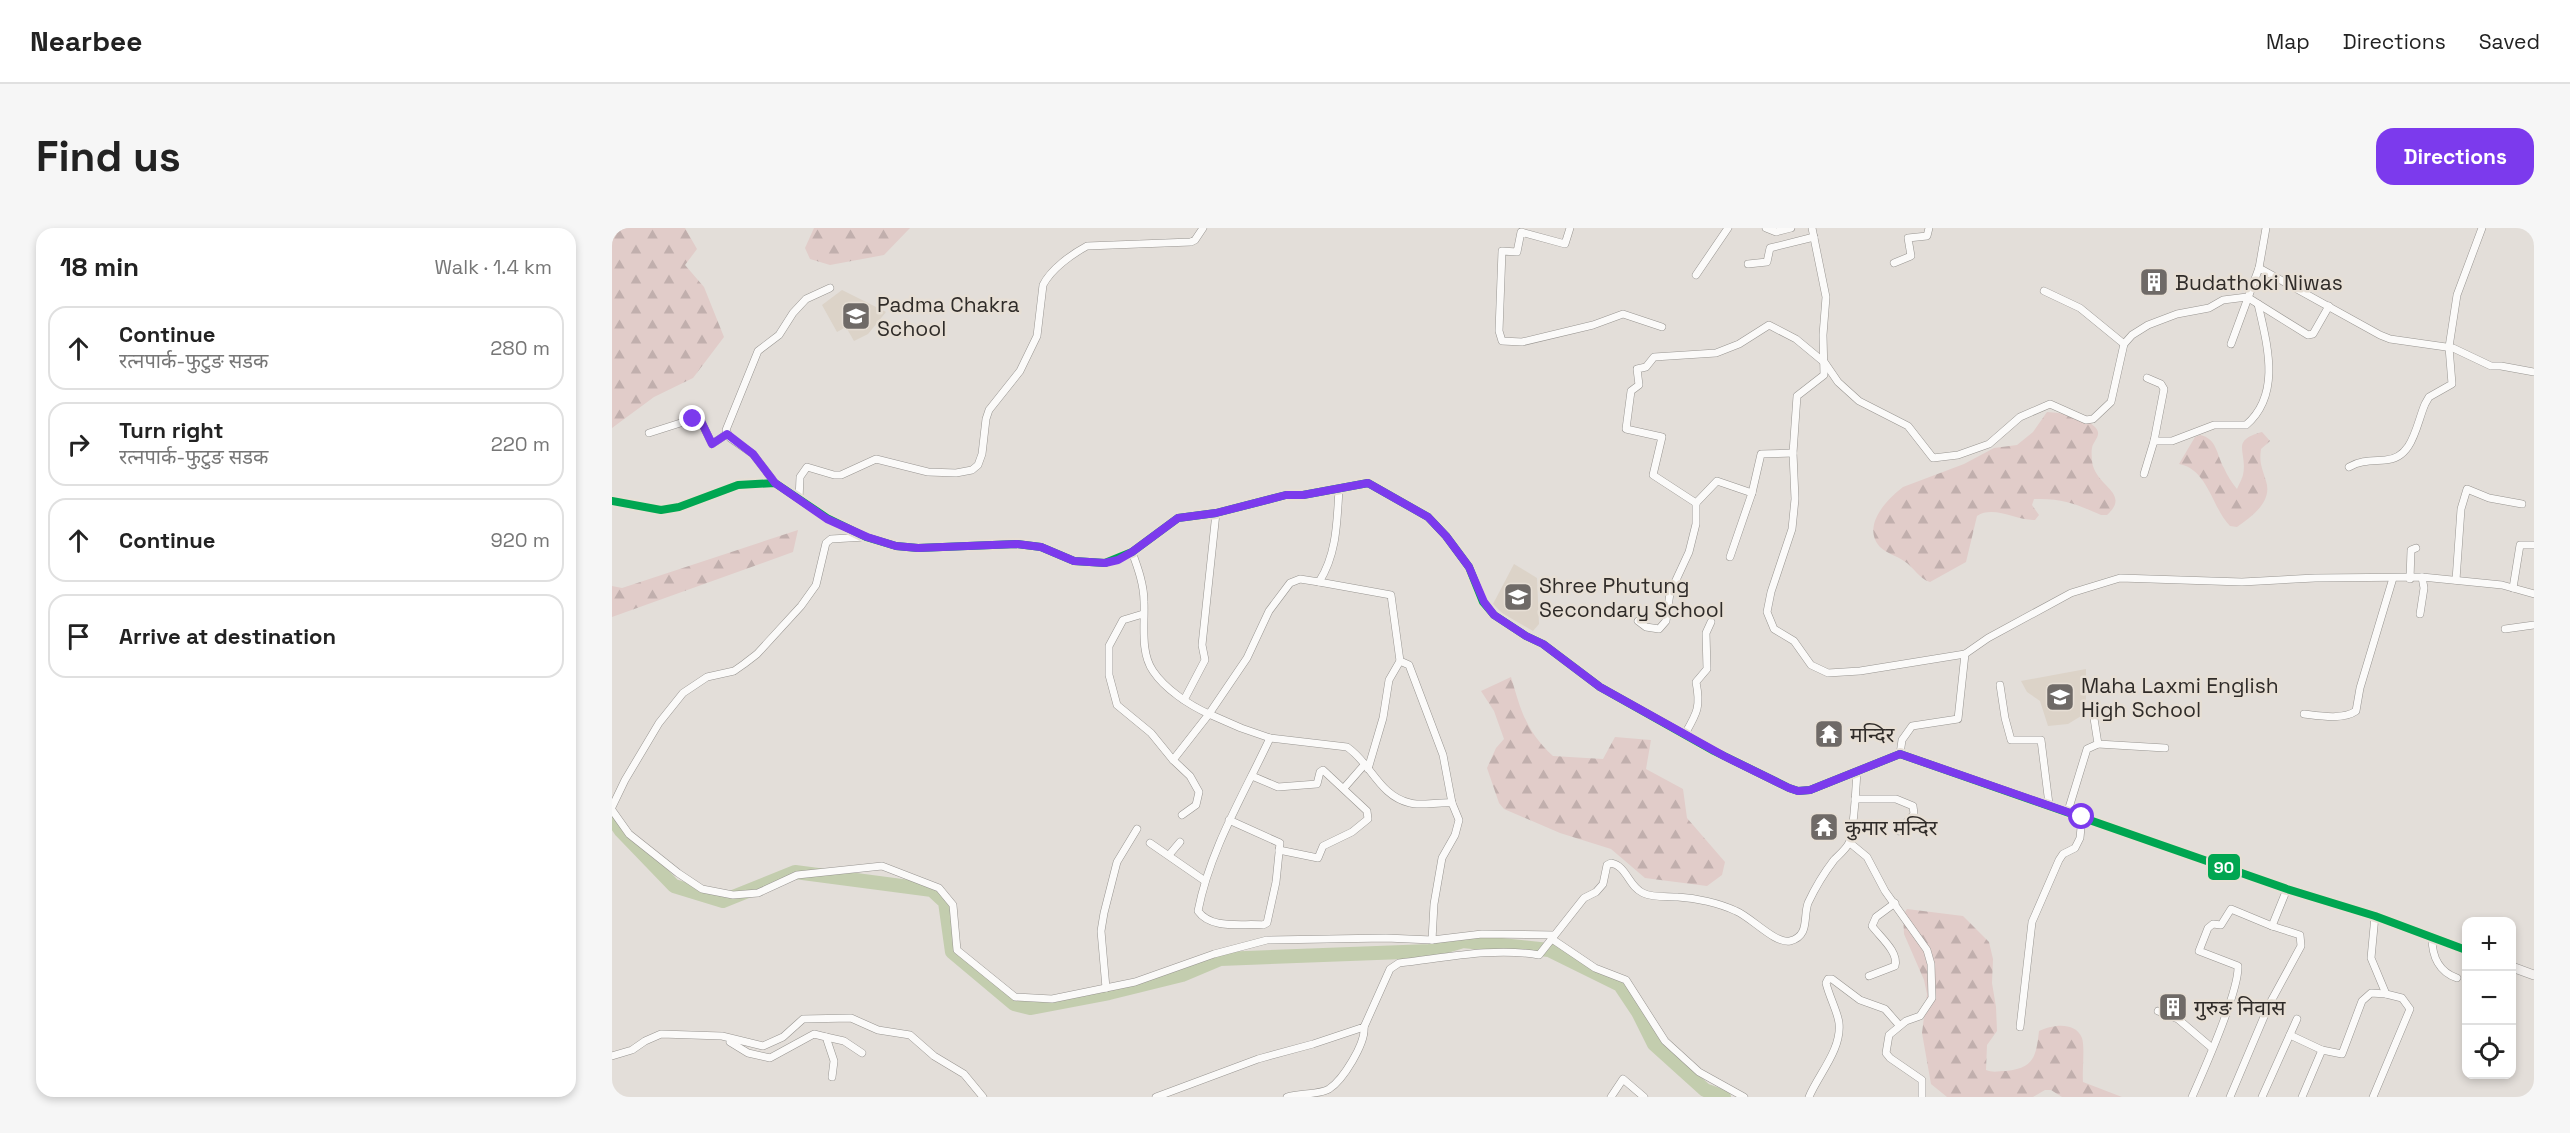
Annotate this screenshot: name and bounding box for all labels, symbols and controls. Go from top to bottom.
text: Nearbee [30,23,142,59]
text: Map [2266,28,2310,55]
text: Directions [2343,28,2446,55]
text: Saved [2479,28,2540,55]
button: Directions [2376,128,2534,185]
text: Find us [36,130,181,183]
text: 18 min [60,250,139,284]
text: Walk · 1.4 km [435,254,552,280]
building icon: Budathoki Niwas [2138,266,2170,298]
place label: Budathoki Niwas [2175,269,2343,296]
place label: Padma Chakra School [877,291,1020,342]
school or university icon: Padma Chakra School [840,300,872,332]
text: Continue [119,320,215,348]
icon: ahead [62,332,95,365]
text: 280 m [490,335,550,361]
text: रत्नपार्क-फुटुङ सडक [119,348,268,374]
route end [679,405,705,431]
text: Turn right [119,416,224,444]
icon: right [62,428,95,461]
text: 220 m [491,431,550,457]
text: रत्नपार्क-फुटुङ सडक [119,444,268,470]
icon: ahead [62,524,95,557]
text: Continue [119,526,215,554]
text: 920 m [491,527,550,553]
place label: Shree Phutung Secondary School [1539,572,1724,623]
school or university icon: Shree Phutung Secondary School [1502,581,1534,613]
icon: arrive [62,620,95,653]
text: Arrive at destination [119,622,336,650]
place label: Maha Laxmi English High School [2081,672,2279,723]
school or university icon: Maha Laxmi English High School [2044,681,2076,713]
temple icon: मन्दिर [1813,718,1845,750]
place label: मन्दिर [1850,721,1895,748]
route start [2068,803,2094,829]
temple icon: कुमार मन्दिर [1808,811,1840,843]
place label: कुमार मन्दिर [1845,814,1938,841]
line badge: 90 [2207,853,2241,881]
text: 90 [2214,857,2234,878]
map controls [2462,917,2516,1079]
button: + [2462,917,2516,971]
button: − [2462,971,2516,1025]
building icon: गुरुङ निवास [2157,991,2189,1023]
place label: गुरुङ निवास [2194,994,2286,1021]
button: locate [2462,1025,2516,1079]

